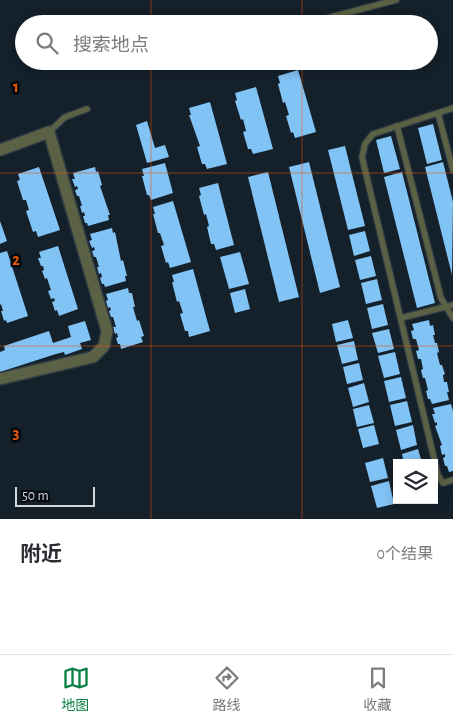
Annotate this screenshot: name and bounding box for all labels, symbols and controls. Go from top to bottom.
search box [15,15,438,70]
icon: search [33,29,61,57]
text: 搜索地点 [73,36,149,55]
text: 1 [13,79,19,95]
text: 2 [12,252,20,268]
text: 3 [13,425,20,441]
map controls [393,459,438,504]
button: layers [393,459,438,504]
scale bar [15,484,95,507]
text: 50 m [22,489,49,503]
text: 附近 [20,544,62,565]
text: 0个结果 [377,546,433,562]
tab: 地图 [62,664,90,715]
tab: 路线 [213,664,241,715]
tab: 收藏 [364,664,392,715]

